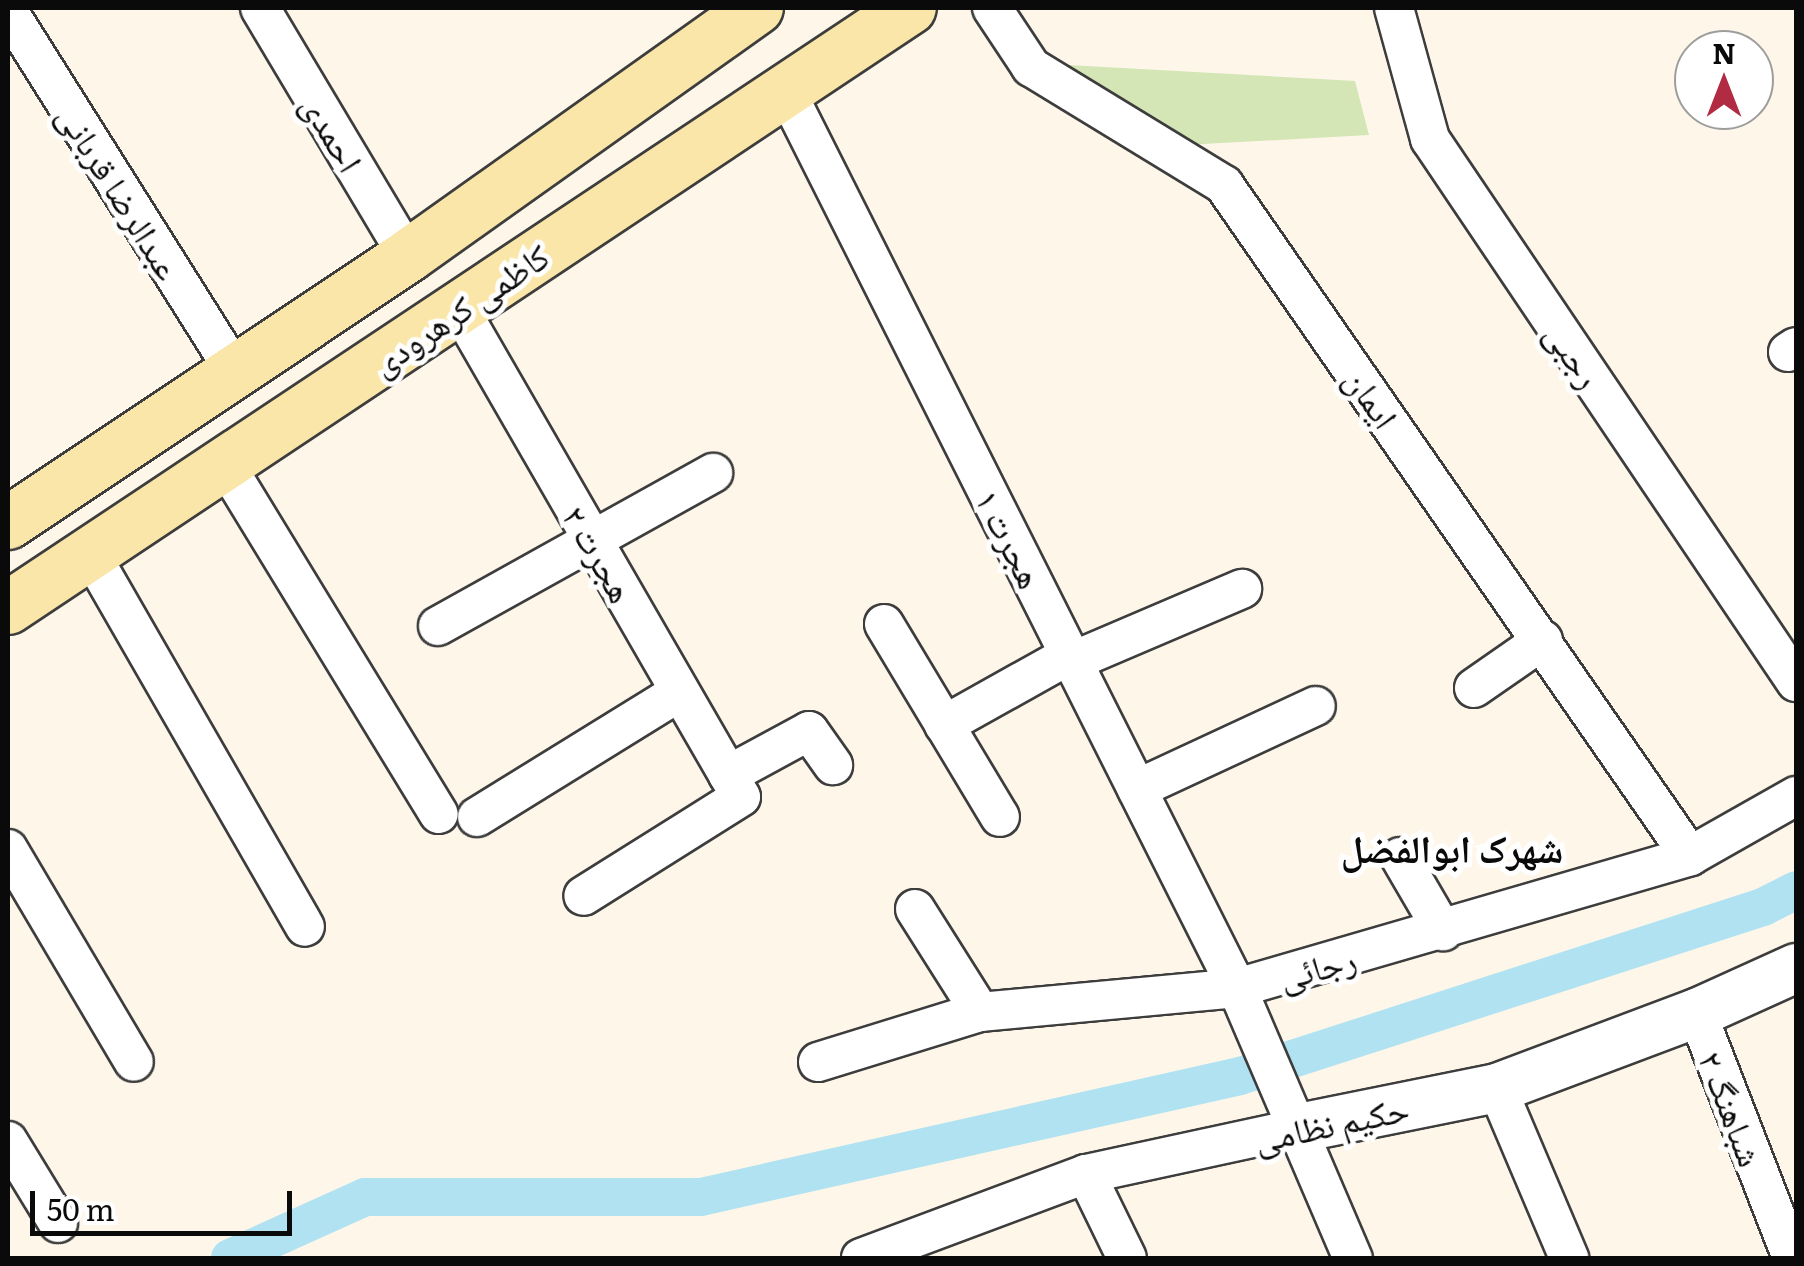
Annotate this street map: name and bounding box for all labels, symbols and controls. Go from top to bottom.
north arrow [1674,30,1774,130]
text: N [1712,31,1736,73]
street label: احمدی [295,85,373,179]
street label: عبدالرضا قربانی [51,96,191,286]
street label: کاظمی کرهرودی [362,233,556,383]
street label: رجبی [1538,313,1612,395]
street label: ایمان [1337,359,1409,435]
street label: هجرت ۱ [968,482,1054,594]
street label: هجرت ۲ [556,497,644,609]
district label: شهرک ابوالفضل [1341,824,1563,870]
street label: رجائی [1274,936,1360,996]
street label: شباهنگ ۲ [1692,1044,1774,1172]
street label: حکیم نظامی [1250,1085,1412,1159]
scale bar [35,1171,298,1233]
text: 50 m [47,1186,115,1230]

